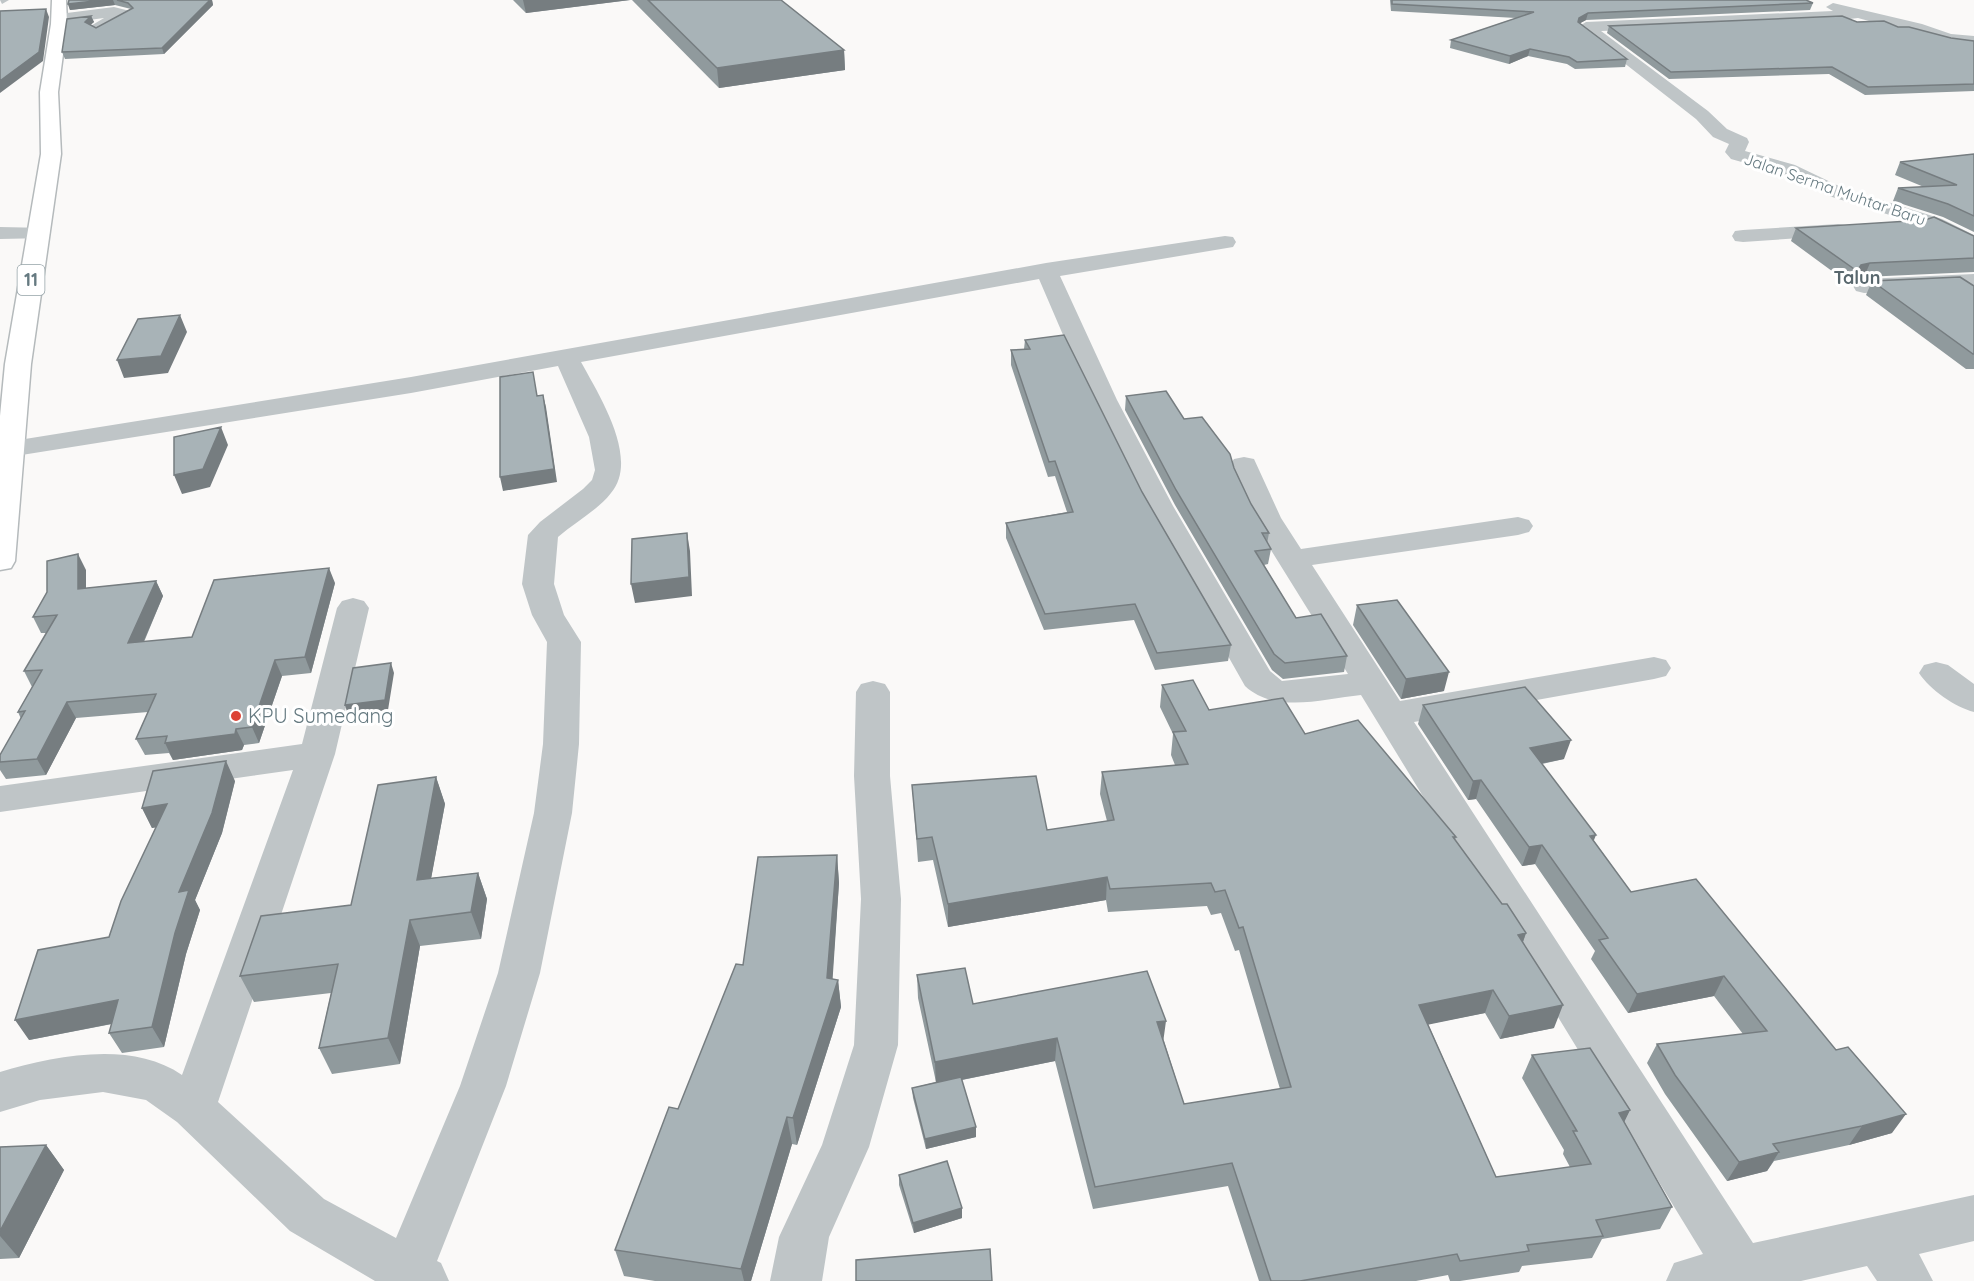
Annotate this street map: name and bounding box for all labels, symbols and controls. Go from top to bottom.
street label: Jalan Serma Muhtar Baru [1741,148,1929,230]
road number: 11 [18,265,44,295]
district label: Talun [1834,266,1880,289]
place label: KPU Sumedang [248,703,394,728]
marker: KPU Sumedang [229,709,243,723]

